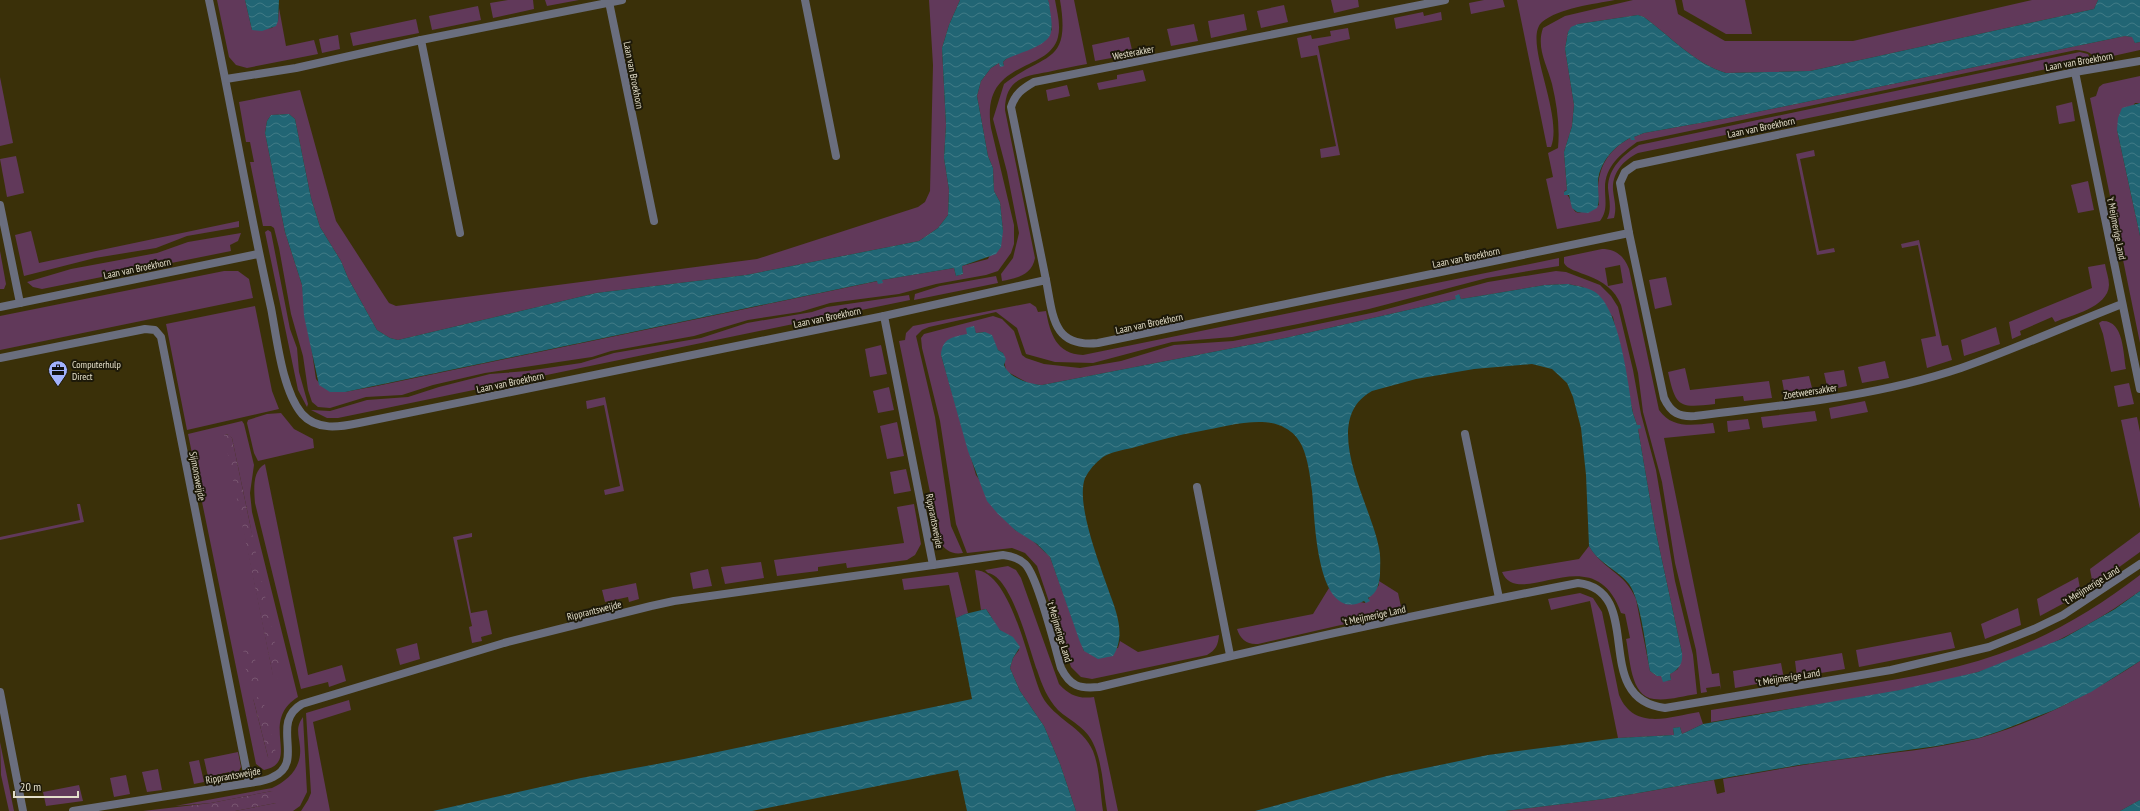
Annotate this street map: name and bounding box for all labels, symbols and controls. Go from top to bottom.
street label: Laan van Broekhorn [621,40,646,110]
street label: Westerakker [1111,42,1155,63]
street label: Laan van Broekhorn [2044,49,2114,74]
street label: Laan van Broekhorn [1726,114,1796,141]
street label: 't Meijmerige Land [2104,195,2129,261]
street label: Laan van Broekhorn [1431,244,1501,271]
street label: Laan van Broekhorn [102,255,172,282]
street label: Laan van Broekhorn [792,304,862,331]
street label: Laan van Broekhorn [1114,310,1184,337]
place label: Computerhulp Direct [72,358,121,383]
office icon: Computerhulp Direct [47,359,69,387]
street label: Laan van Broekhorn [475,369,545,396]
street label: Zoetweersakker [1782,381,1838,402]
street label: Sijmonsweijde [186,450,209,502]
street label: Ripprantsweijde [923,493,946,550]
street label: 't Meijmerige Land [2061,563,2122,608]
street label: Ripprantsweijde [566,597,623,624]
street label: 't Meijmerige Land [1044,598,1075,664]
street label: 't Meijmerige Land [1341,602,1407,629]
street label: 't Meijmerige Land [1755,666,1821,689]
street label: Ripprantsweijde [205,764,262,787]
scale bar [14,773,78,799]
text: 20 m [20,779,41,794]

